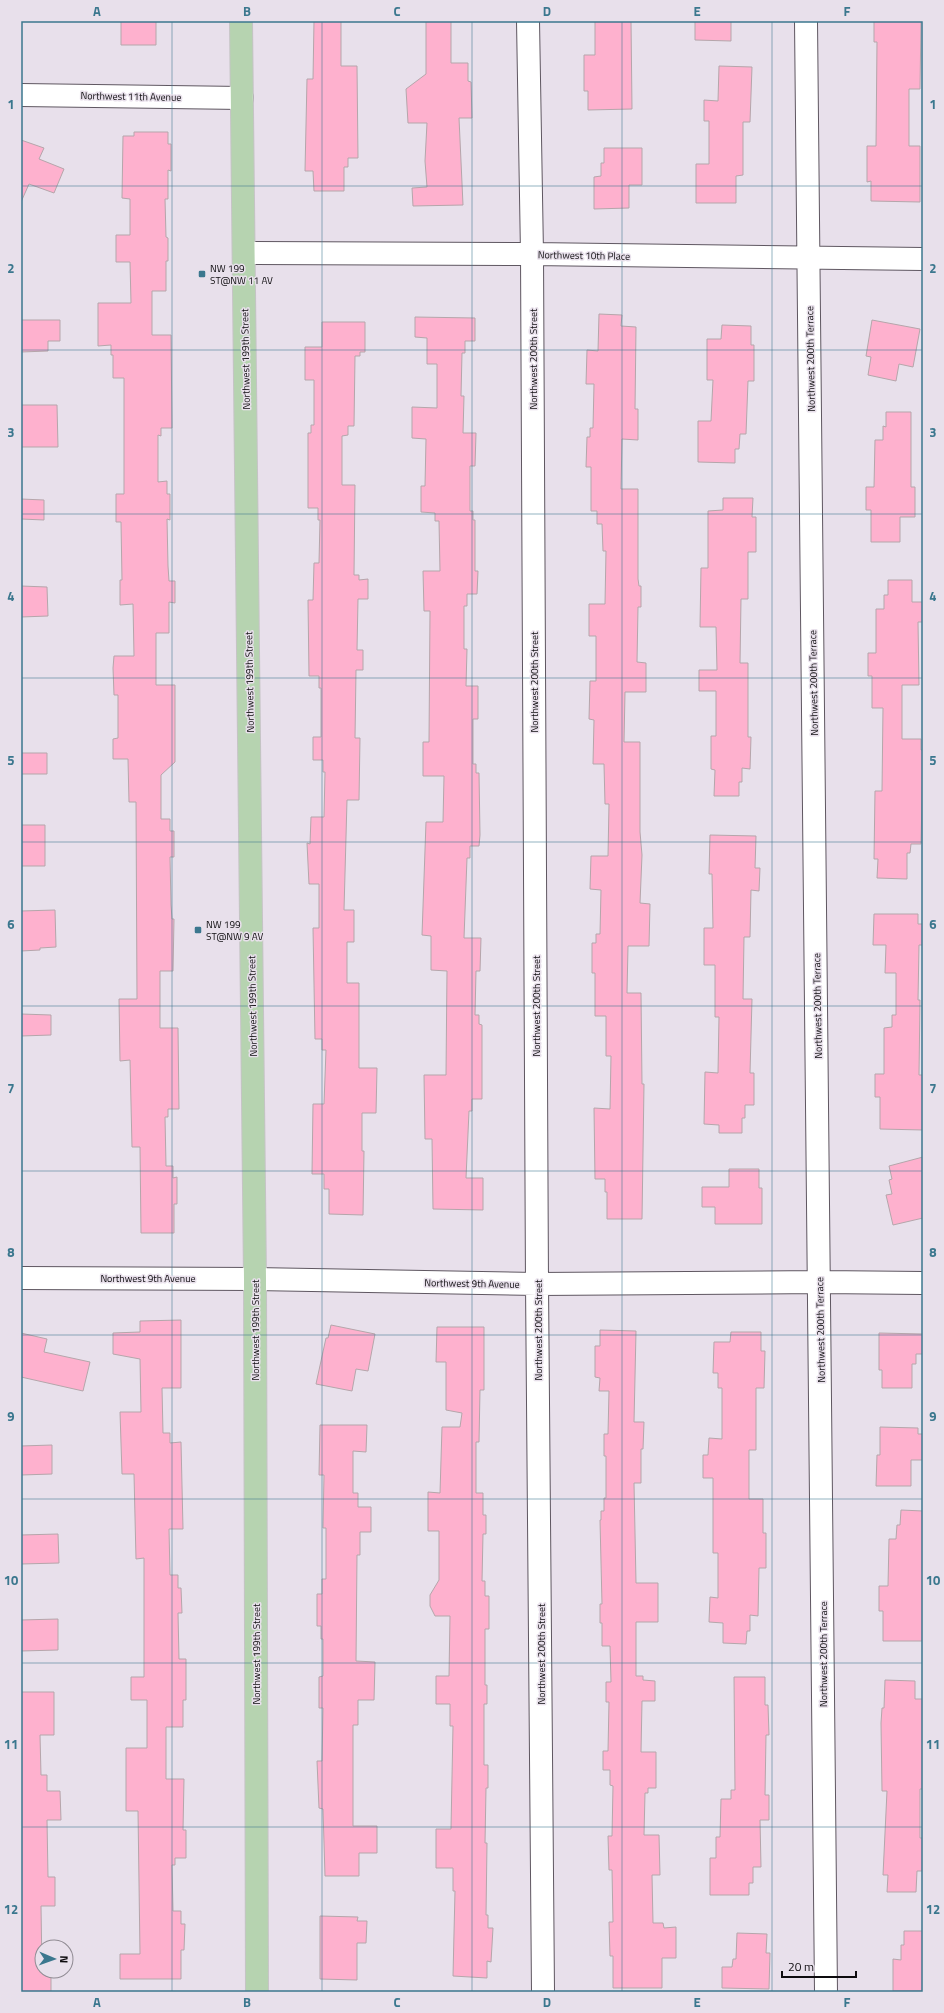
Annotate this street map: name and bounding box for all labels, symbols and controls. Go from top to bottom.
text: A [93,1,101,21]
text: B [243,1,251,21]
text: C [393,1,401,21]
text: D [543,1,551,21]
text: E [693,1,701,21]
text: F [844,1,851,21]
street label: Northwest 11th Avenue [80,88,182,105]
text: 1 [7,94,15,114]
text: 1 [929,94,937,114]
street label: Northwest 10th Place [538,247,630,264]
text: 2 [7,258,15,278]
text: 2 [929,258,937,278]
place label: NW 199 ST@NW 11 AV [210,261,273,288]
marker: NW 199 ST@NW 11 AV [197,269,207,279]
street label: Northwest 200th Terrace [802,306,819,412]
street label: Northwest 199th Street [237,308,254,410]
street label: Northwest 200th Street [526,308,541,409]
text: 3 [7,422,15,442]
text: 3 [929,422,937,442]
text: 4 [7,586,15,606]
text: 4 [929,586,937,606]
street label: Northwest 200th Terrace [805,630,822,736]
street label: Northwest 199th Street [241,631,258,733]
street label: Northwest 200th Street [527,631,542,732]
text: 5 [7,750,15,770]
text: 5 [929,750,937,770]
text: 6 [7,914,15,934]
text: 6 [929,914,937,934]
place label: NW 199 ST@NW 9 AV [206,917,263,944]
marker: NW 199 ST@NW 9 AV [193,925,203,935]
street label: Northwest 200th Terrace [809,953,826,1059]
street label: Northwest 199th Street [244,955,261,1057]
street label: Northwest 200th Street [529,955,544,1056]
text: 7 [7,1078,15,1098]
text: 7 [929,1078,937,1098]
text: 8 [7,1242,15,1262]
text: 8 [929,1242,937,1262]
street label: Northwest 9th Avenue [100,1271,196,1286]
street label: Northwest 9th Avenue [424,1275,520,1292]
street label: Northwest 200th Terrace [812,1277,829,1383]
street label: Northwest 199th Street [248,1279,263,1380]
street label: Northwest 200th Street [531,1279,546,1380]
text: 9 [7,1406,15,1426]
text: 9 [929,1406,937,1426]
text: 10 [4,1570,18,1590]
text: 10 [926,1570,940,1590]
street label: Northwest 200th Terrace [816,1601,831,1707]
street label: Northwest 199th Street [249,1603,264,1704]
street label: Northwest 200th Street [534,1603,549,1704]
text: 11 [4,1734,18,1754]
text: 11 [926,1734,940,1754]
text: 12 [4,1899,18,1919]
text: 12 [926,1899,940,1919]
north arrow [34,1939,74,1979]
scale bar [782,1953,856,1979]
text: N [56,1955,72,1963]
text: 20 m [788,1957,814,1976]
text: A [93,1992,101,2012]
text: B [243,1992,251,2012]
text: C [393,1992,401,2012]
text: D [543,1992,551,2012]
text: E [693,1992,701,2012]
text: F [844,1992,851,2012]

